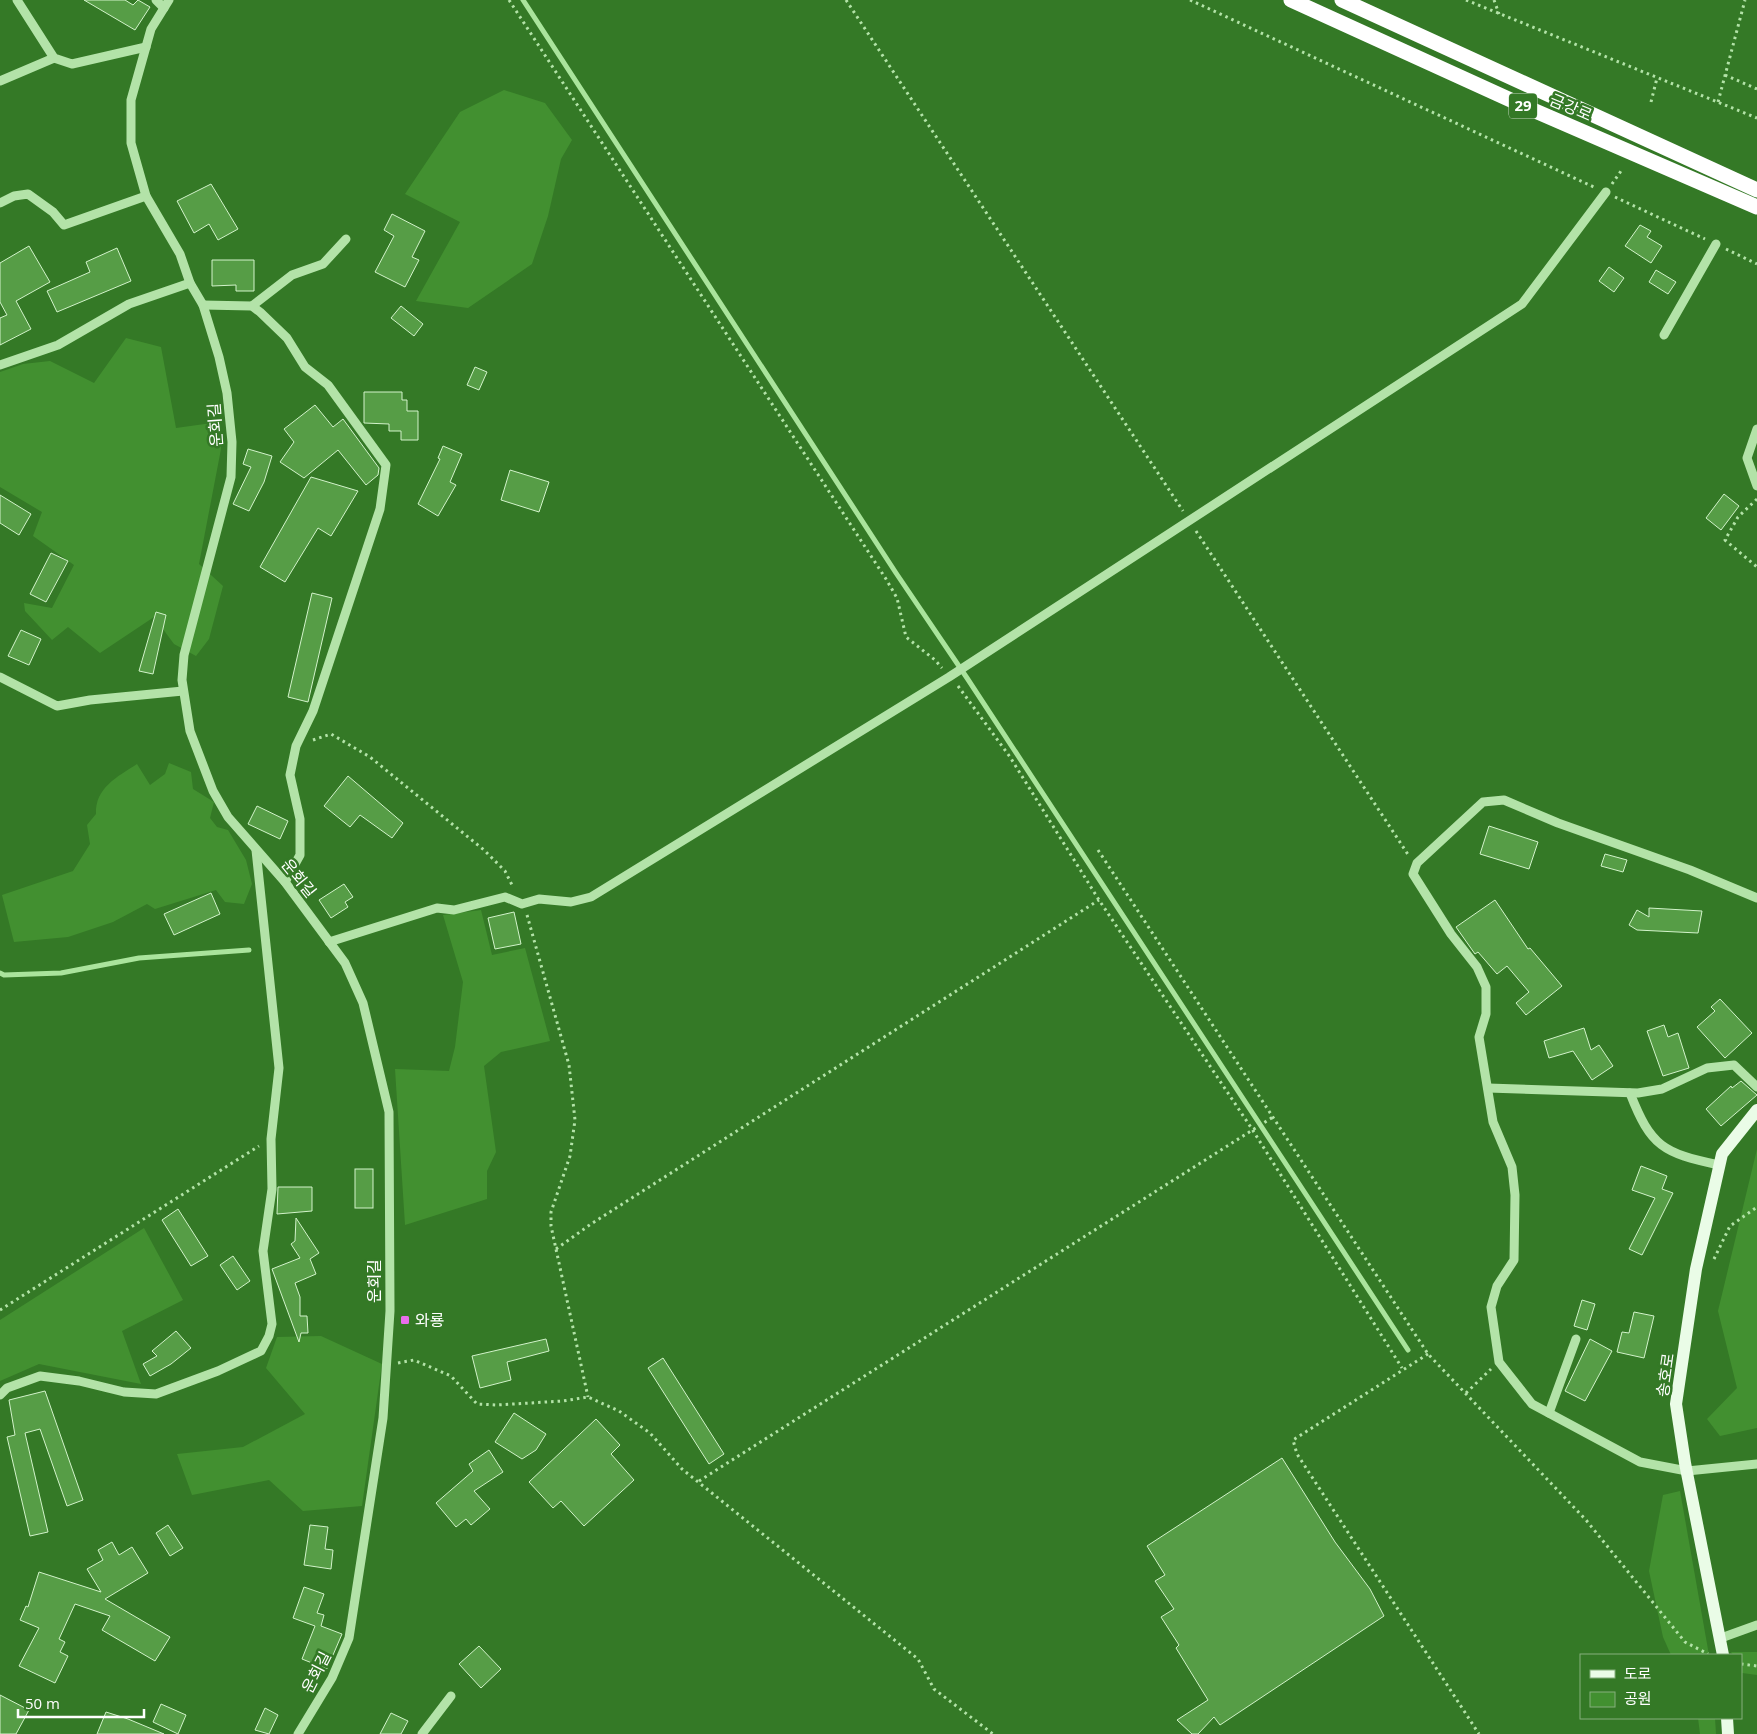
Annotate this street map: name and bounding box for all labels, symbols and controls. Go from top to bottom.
street label: 금강로 [1546,88,1596,126]
road number: 29 [1509,94,1537,118]
street label: 운회길 [202,402,228,448]
street label: 운회길 [277,854,321,902]
street label: 운회길 [363,1259,385,1303]
place label: 와룡 [415,1309,444,1331]
marker: 와룡 [399,1314,411,1326]
street label: 송호로 [1651,1351,1679,1398]
street label: 운회길 [296,1647,336,1697]
legend [1580,1654,1742,1719]
text: 도로 [1624,1663,1652,1683]
scale bar [18,1686,144,1718]
text: 공원 [1624,1688,1652,1708]
text: 50 m [25,1693,60,1713]

